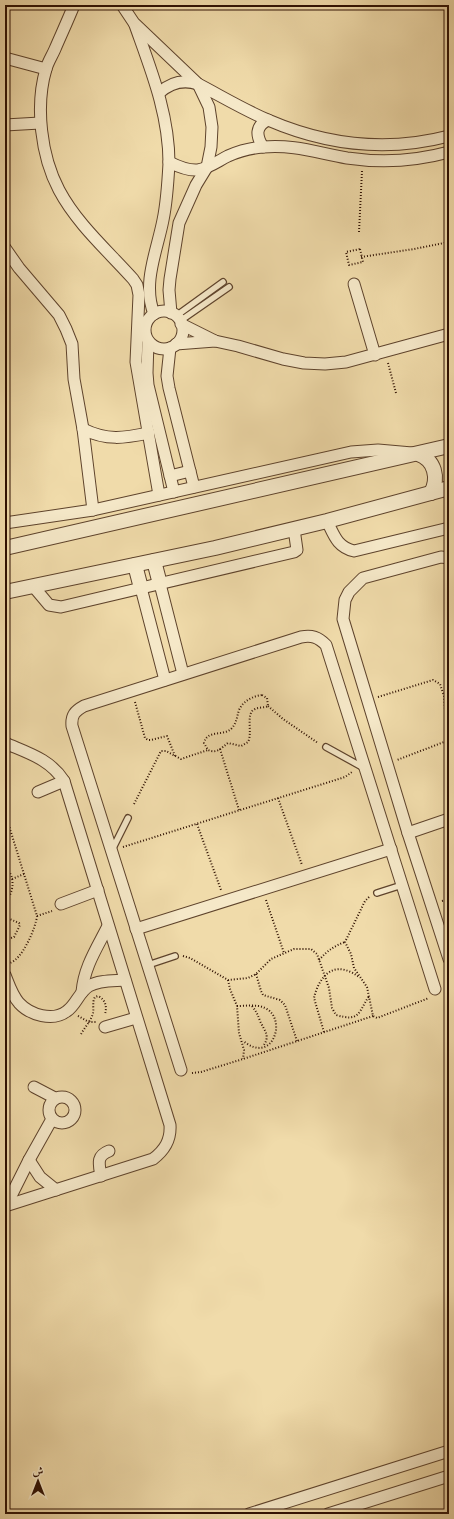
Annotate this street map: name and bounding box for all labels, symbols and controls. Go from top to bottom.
north arrow [18,1461,58,1501]
text: ش [33,1465,44,1479]

